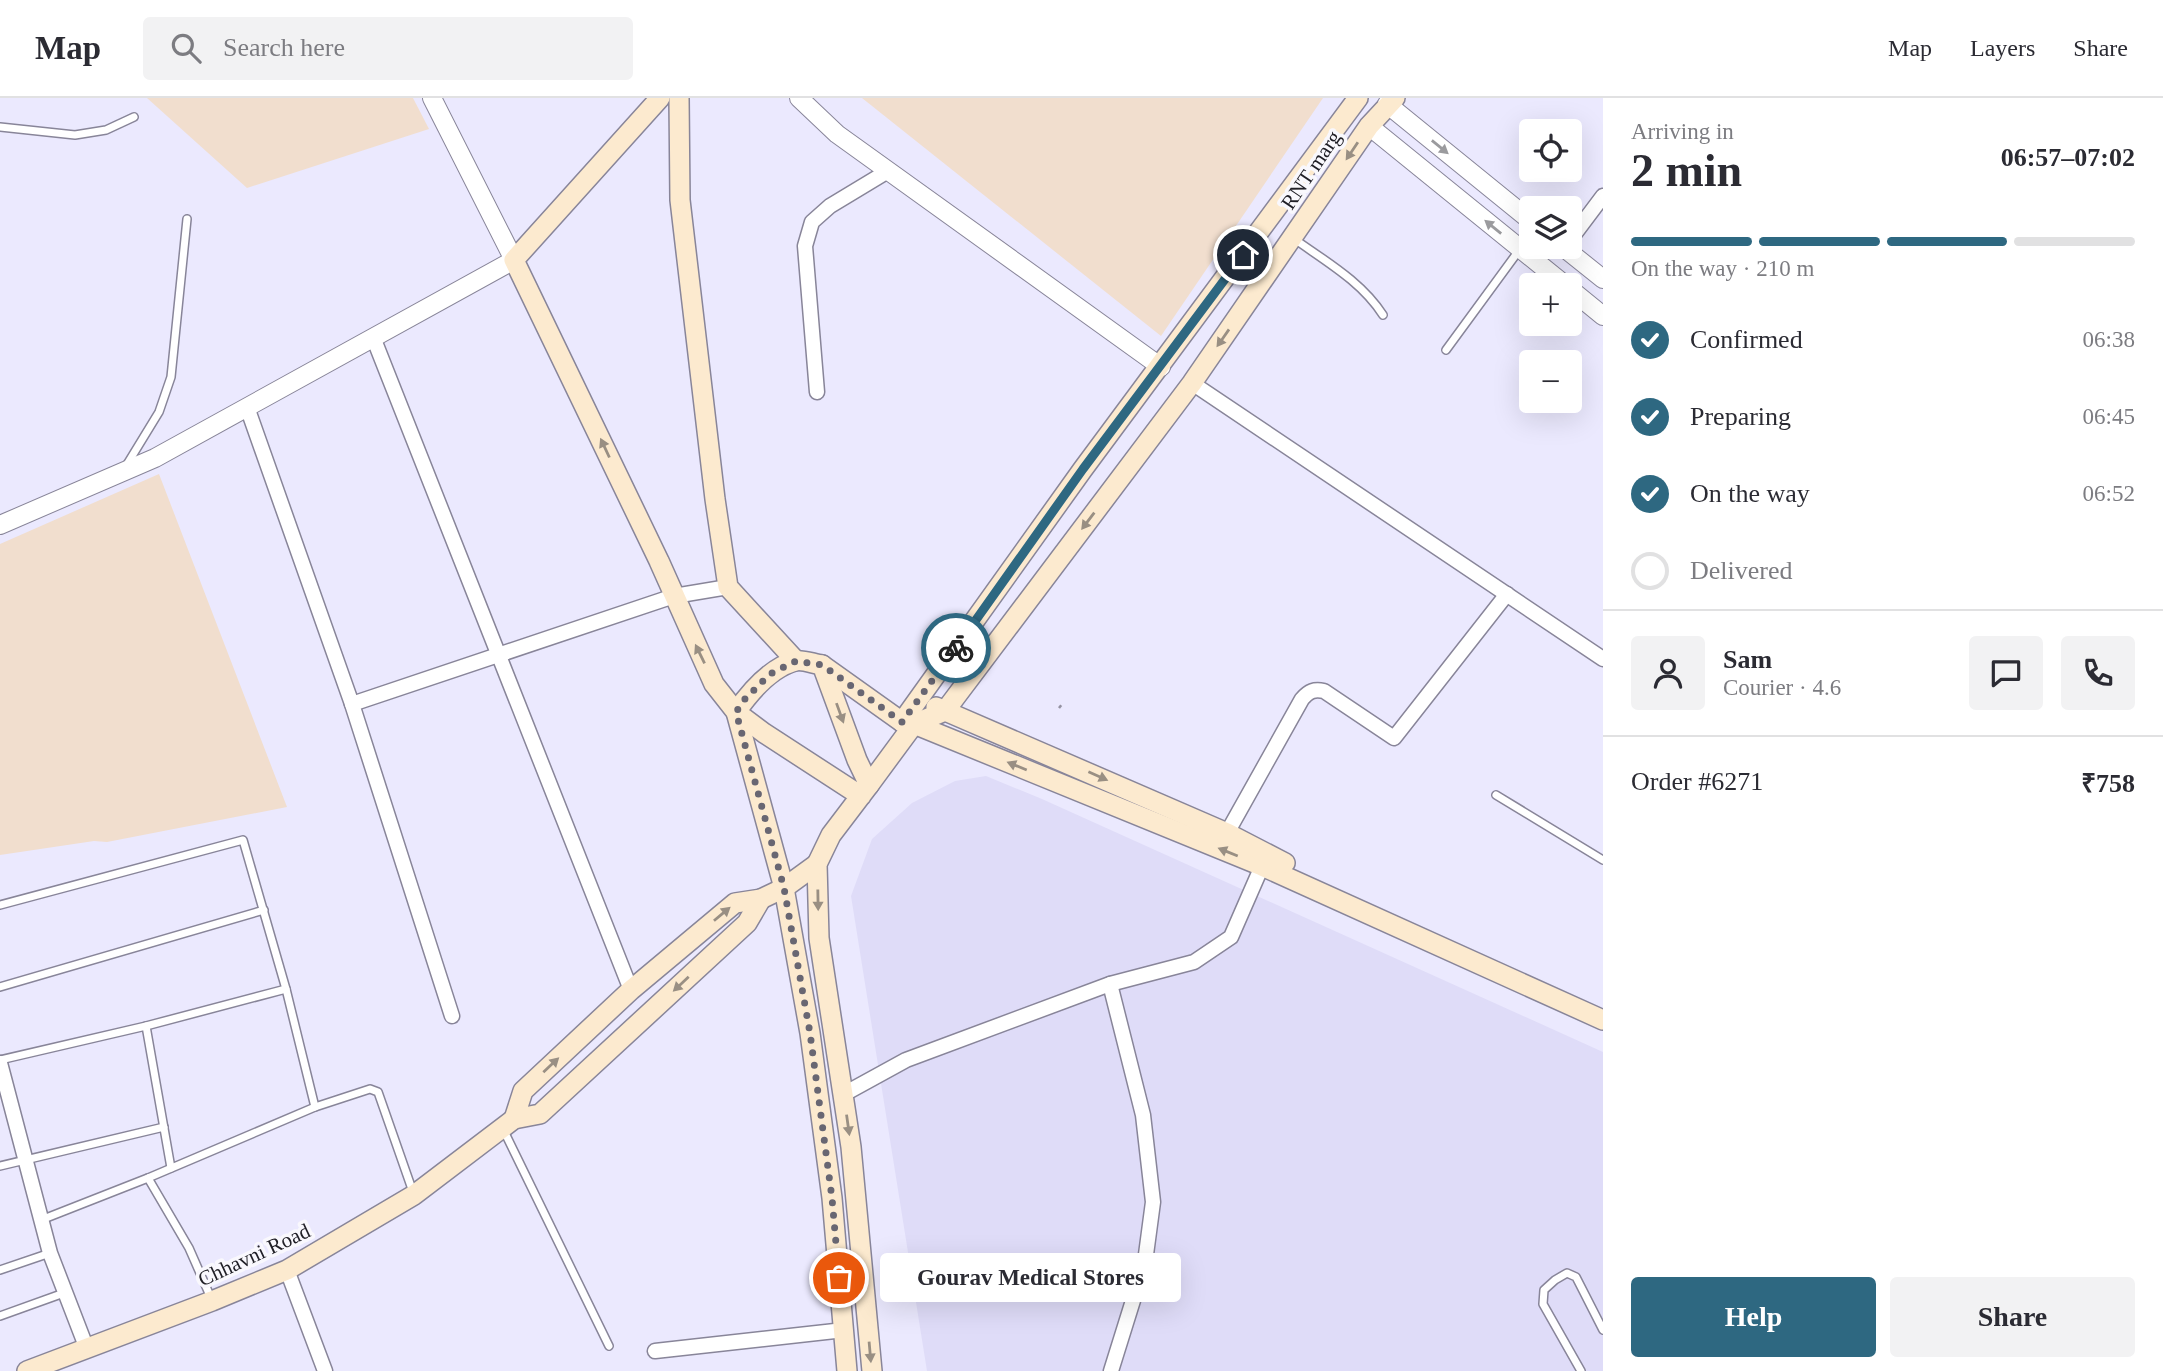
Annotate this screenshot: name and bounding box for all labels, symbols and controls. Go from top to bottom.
search box [143,17,633,80]
icon: search [167,29,205,67]
text: Map [35,30,101,66]
text: Search here [223,33,345,62]
text: Map [1888,35,1932,61]
text: Layers [1970,35,2035,61]
text: Share [2073,35,2128,61]
map controls [1519,119,1582,413]
button: locate [1519,119,1582,182]
text: Arriving in [1631,119,1734,144]
street label: RNT marg [1276,126,1346,214]
one-way arrow [1431,139,1449,154]
one-way arrow [1345,142,1359,160]
text: 06:57–07:02 [2001,143,2135,172]
text: 2 min [1631,145,1742,196]
button: layers [1519,196,1582,259]
one-way arrow [1485,219,1503,234]
pin [1213,225,1273,285]
icon: home [1224,236,1262,274]
text: On the way · 210 m [1631,256,1814,281]
button: + [1519,273,1582,336]
icon: check [1631,321,1669,359]
text: Confirmed [1690,325,1803,354]
text: 06:38 [2083,327,2135,352]
one-way arrow [1216,329,1230,347]
button: − [1519,350,1582,413]
icon: check [1631,398,1669,436]
text: Preparing [1690,402,1791,431]
text: 06:45 [2083,404,2135,429]
one-way arrow [600,437,611,458]
icon: check [1631,475,1669,513]
text: On the way [1690,479,1810,508]
text: 06:52 [2083,481,2135,506]
one-way arrow [1081,512,1095,530]
text: Delivered [1690,556,1793,585]
courier [921,613,991,683]
icon: bike [937,629,975,667]
button: person [1631,636,1705,710]
button: chat [1969,636,2043,710]
button: phone [2061,636,2135,710]
one-way arrow [695,644,706,664]
text: Sam [1723,645,1772,674]
text: Courier · 4.6 [1723,675,1841,700]
one-way arrow [835,702,846,723]
one-way arrow [1006,761,1027,772]
text: Order #6271 [1631,767,1763,796]
text: ₹758 [2081,769,2135,798]
one-way arrow [1087,771,1108,782]
one-way arrow [1217,846,1238,857]
one-way arrow [812,889,824,911]
one-way arrow [713,907,730,922]
one-way arrow [672,976,690,992]
one-way arrow [542,1057,559,1073]
one-way arrow [843,1114,854,1136]
street label: Chhavni Road [194,1218,314,1291]
pin [809,1248,869,1308]
callout: Gourav Medical Stores [881,1254,1182,1302]
icon: bag [820,1259,858,1297]
text: Gourav Medical Stores [917,1265,1144,1290]
button: Help [1631,1277,1876,1357]
button: Share [1890,1277,2135,1357]
one-way arrow [865,1341,876,1363]

